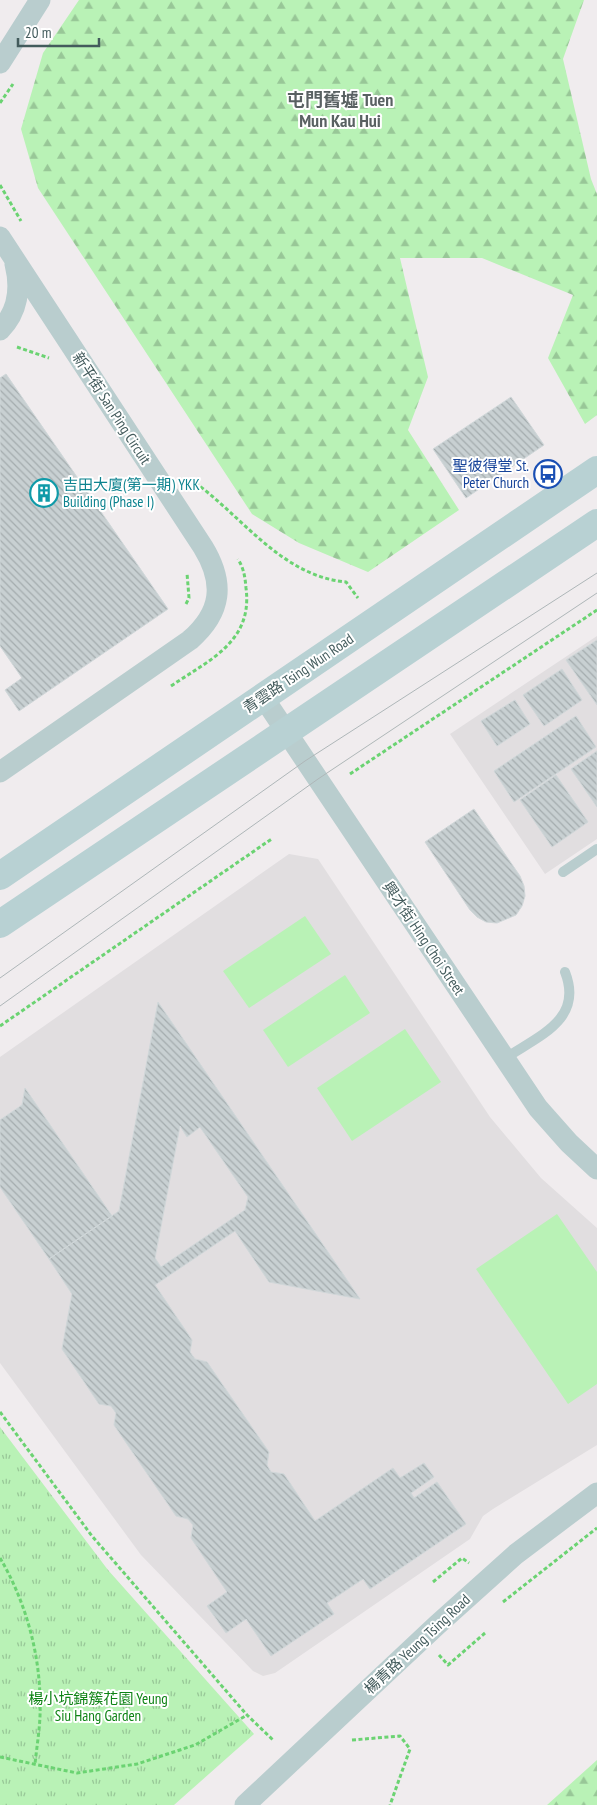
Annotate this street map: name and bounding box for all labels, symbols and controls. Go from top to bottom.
scale bar [18,15,99,47]
text: 20 m [25,23,51,42]
district label: 屯門舊墟 Tuen Mun Kau Hui [287,88,393,132]
street label: 新平街 San Ping Circuit [69,348,155,468]
place label: 聖彼得堂 St. Peter Church [453,456,529,492]
bus stop icon: 聖彼得堂 St. Peter Church [533,459,563,489]
place label: 吉田大廈(第一期) YKK Building (Phase I) [63,475,200,511]
building icon: 吉田大廈(第一期) YKK Building (Phase I) [29,478,59,508]
street label: 青雲路 Tsing Wun Road [239,629,357,717]
street label: 興才街 Hing Choi Street [379,877,469,999]
street label: 楊青路 Yeung Tsing Road [360,1590,474,1698]
park label: 楊小坑錦簇花園 Yeung Siu Hang Garden [28,1689,168,1725]

